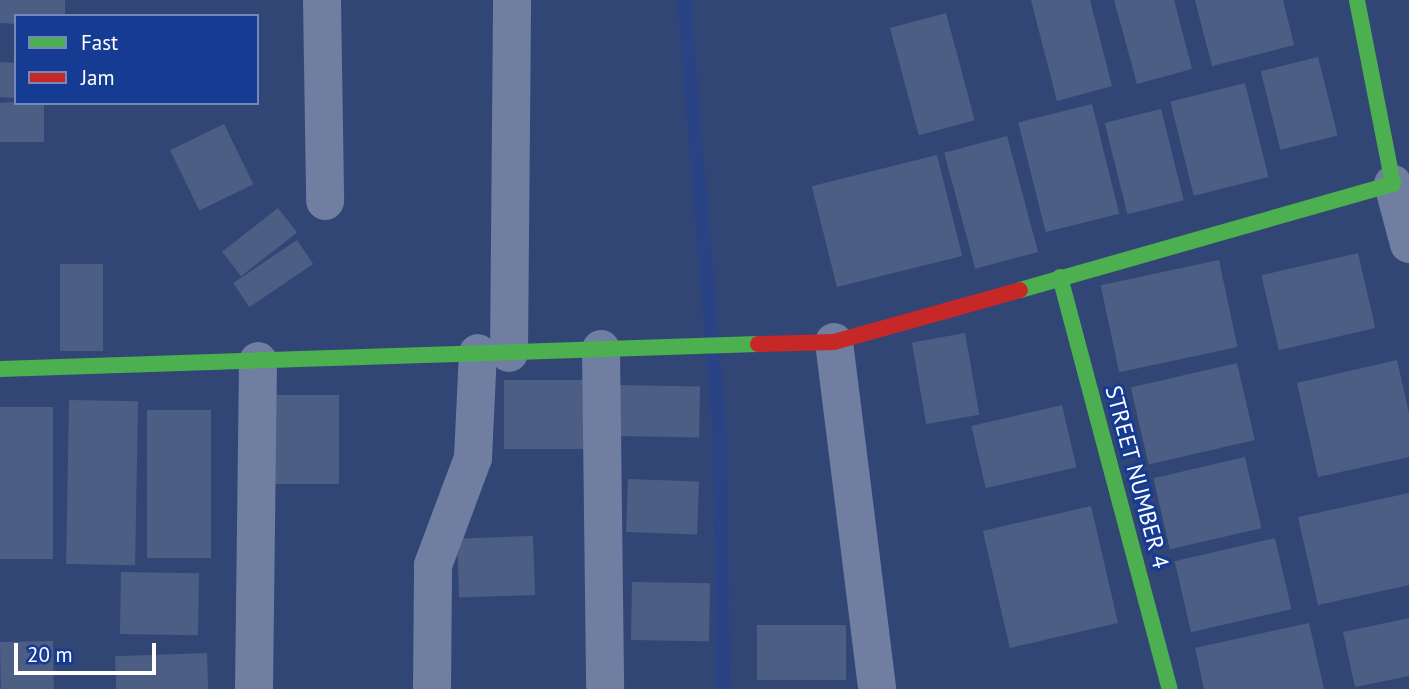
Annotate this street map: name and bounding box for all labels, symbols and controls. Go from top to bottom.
legend [14,14,259,105]
text: Fast [81,29,118,56]
text: Jam [81,64,115,91]
street label: STREET NUMBER 4 [1099,382,1175,572]
scale bar [18,630,159,674]
text: 20 m [27,641,73,668]

